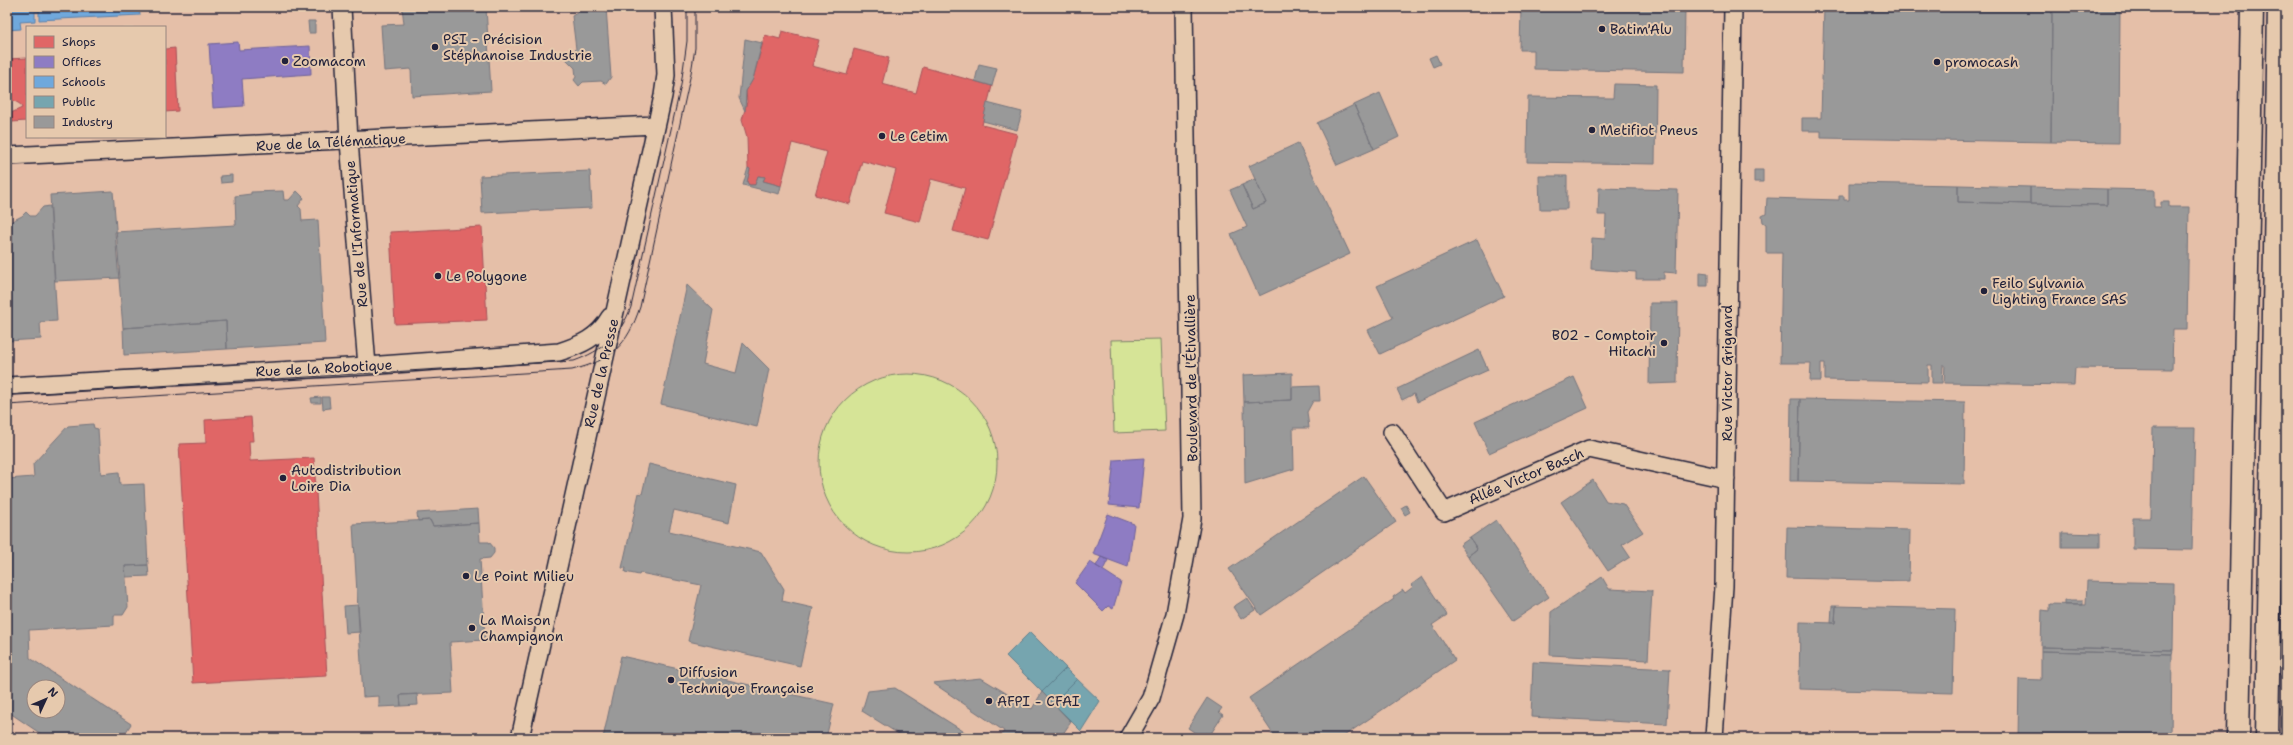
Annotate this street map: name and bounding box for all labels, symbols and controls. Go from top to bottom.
place label: Batim'Alu [1610,20,1672,38]
marker: Batim'Alu [1597,24,1607,34]
legend [26,26,166,138]
place label: PSI - Précision Stéphanoise Industrie [443,30,592,64]
text: Shops [62,34,96,50]
marker: PSI - Précision Stéphanoise Industrie [430,42,440,52]
place label: Zoomacom [293,52,366,70]
place label: promocash [1945,53,2018,71]
text: Offices [62,54,102,70]
marker: Zoomacom [280,56,290,66]
marker: promocash [1932,57,1942,67]
text: Schools [62,74,106,90]
text: Public [62,94,96,110]
text: Industry [62,114,113,130]
place label: Metifiot Pneus [1600,121,1698,139]
marker: Metifiot Pneus [1587,125,1597,135]
place label: Le Cetim [890,127,948,145]
street label: Rue de la Télématique [256,129,407,155]
marker: Le Cetim [877,131,887,141]
street label: Rue de l'Informatique [341,160,371,308]
place label: Le Polygone [446,267,528,285]
marker: Le Polygone [433,271,443,281]
place label: Feilo Sylvania Lighting France SAS [1992,274,2127,308]
marker: Feilo Sylvania Lighting France SAS [1979,286,1989,296]
street label: Boulevard de l'Étivallière [1181,294,1201,462]
street label: Rue Victor Grignard [1718,305,1736,441]
street label: Rue de la Presse [580,316,622,429]
place label: B02 - Comptoir Hitachi [1552,326,1656,360]
marker: B02 - Comptoir Hitachi [1659,338,1669,348]
street label: Rue de la Robotique [255,355,393,381]
street label: Allée Victor Basch [1466,444,1586,508]
place label: Autodistribution Loire Dia [291,461,402,495]
marker: Autodistribution Loire Dia [278,473,288,483]
place label: Le Point Milieu [474,567,574,585]
marker: Le Point Milieu [461,571,471,581]
place label: La Maison Champignon [480,611,564,645]
marker: La Maison Champignon [467,623,477,633]
place label: Diffusion Technique Française [679,663,814,697]
marker: Diffusion Technique Française [666,675,676,685]
north arrow [26,679,66,719]
text: N [44,684,61,701]
place label: AFPI - CFAI [997,692,1080,710]
marker: AFPI - CFAI [984,696,994,706]

